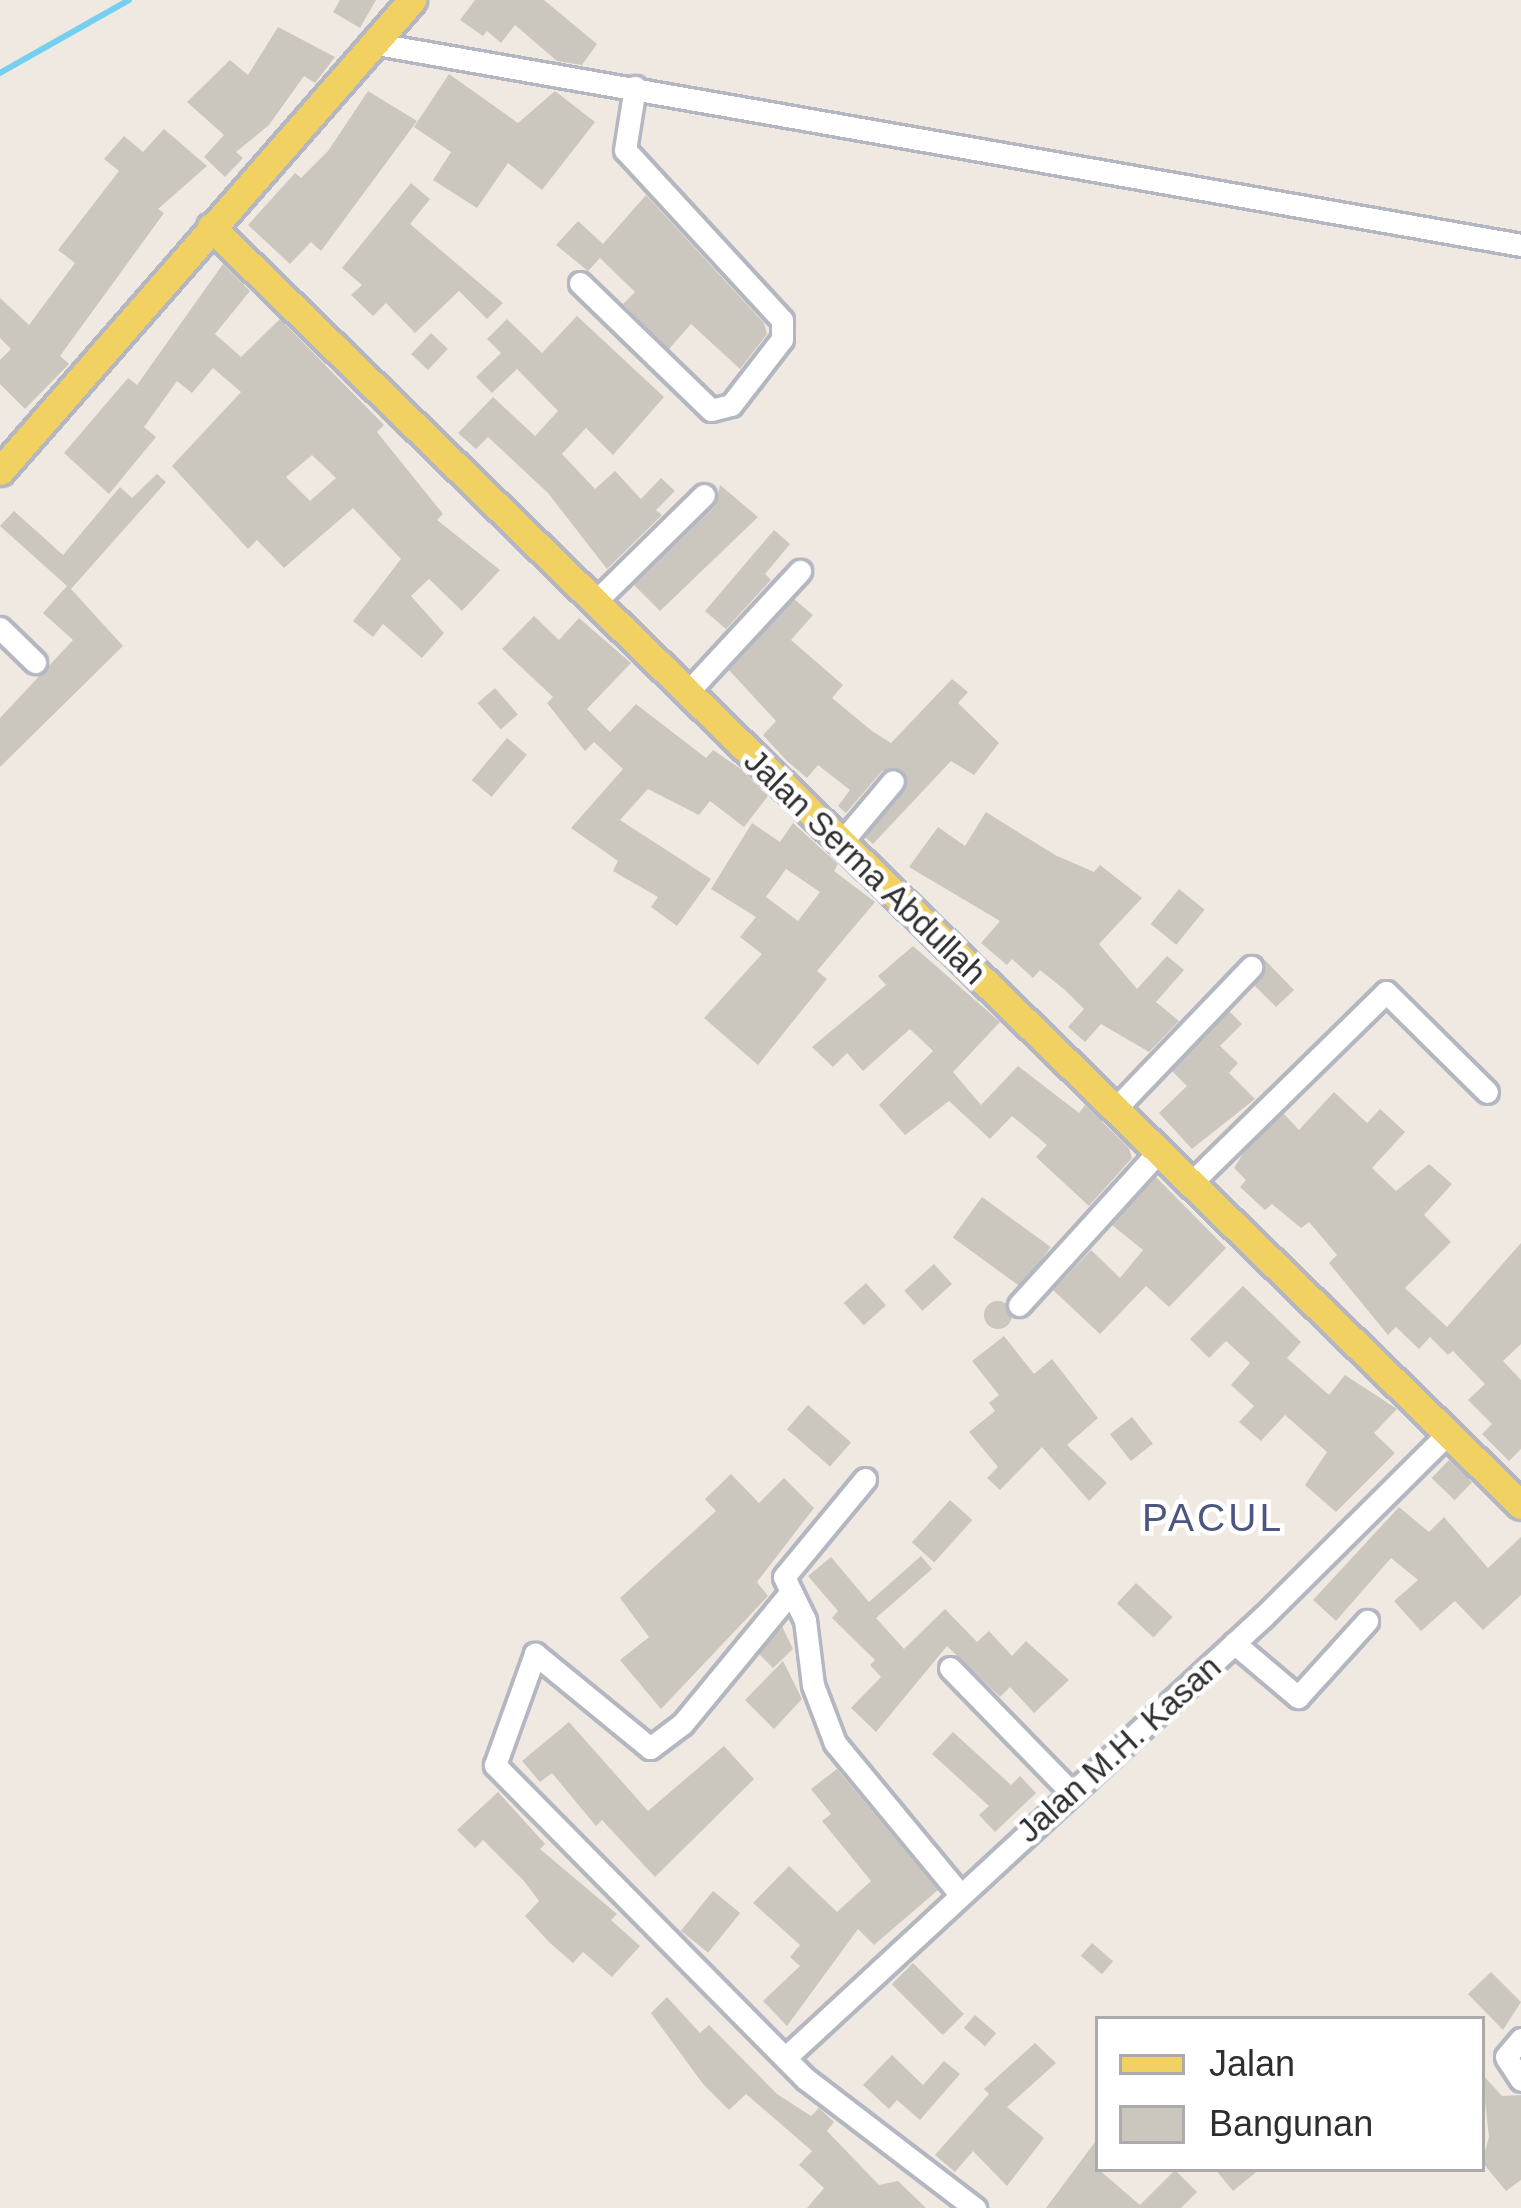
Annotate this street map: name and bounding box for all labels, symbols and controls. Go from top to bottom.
street label: Jalan Serma Abdullah [735,741,995,993]
district label: PACUL [1142,1495,1284,1541]
street label: Jalan M.H. Kasan [1009,1647,1229,1851]
legend [1095,2016,1485,2172]
text: Jalan [1209,2043,1295,2084]
text: Bangunan [1209,2103,1373,2144]

